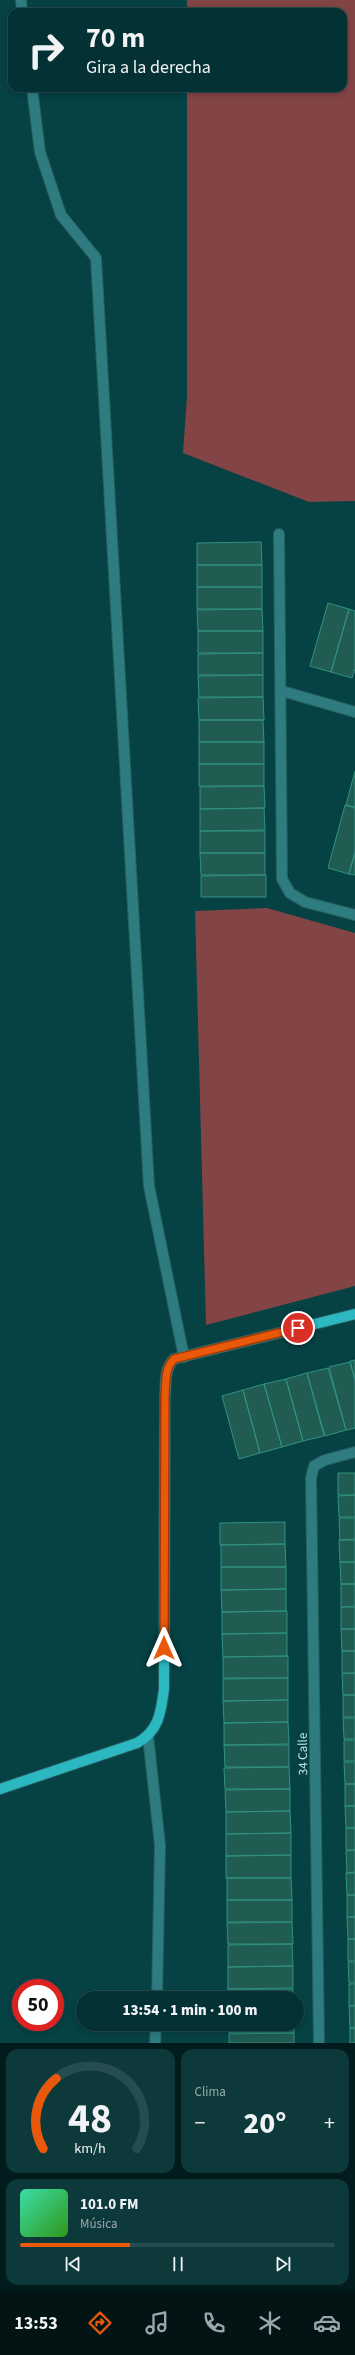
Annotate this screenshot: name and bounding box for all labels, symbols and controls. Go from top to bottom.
text: 70 m [86,18,145,58]
icon: right [20,24,72,76]
text: Gira a la derecha [86,55,211,80]
pin [281,1311,315,1345]
icon: arrive [287,1317,309,1339]
position arrow [143,1627,185,1669]
street label: 34 Calle [294,1733,312,1775]
speed limit sign: 50 [12,1979,64,2031]
text: 13:54 · 1 min · 100 m [123,2000,257,2021]
text: Clima [195,2083,226,2101]
text: 48 [68,2089,112,2149]
text: 20° [243,2102,286,2145]
text: − [195,2107,205,2139]
text: + [324,2107,335,2139]
text: km/h [74,2138,106,2159]
text: 101.0 FM [80,2194,138,2215]
text: Música [80,2215,118,2233]
icon: previous [62,2253,84,2275]
icon: pause [167,2253,189,2275]
icon: next [272,2253,294,2275]
icon: directions [86,2309,114,2337]
icon: music [143,2309,171,2337]
icon: phone [200,2309,228,2337]
icon: climate [256,2309,284,2337]
icon: car [313,2309,341,2337]
text: 13:53 [14,2311,58,2336]

